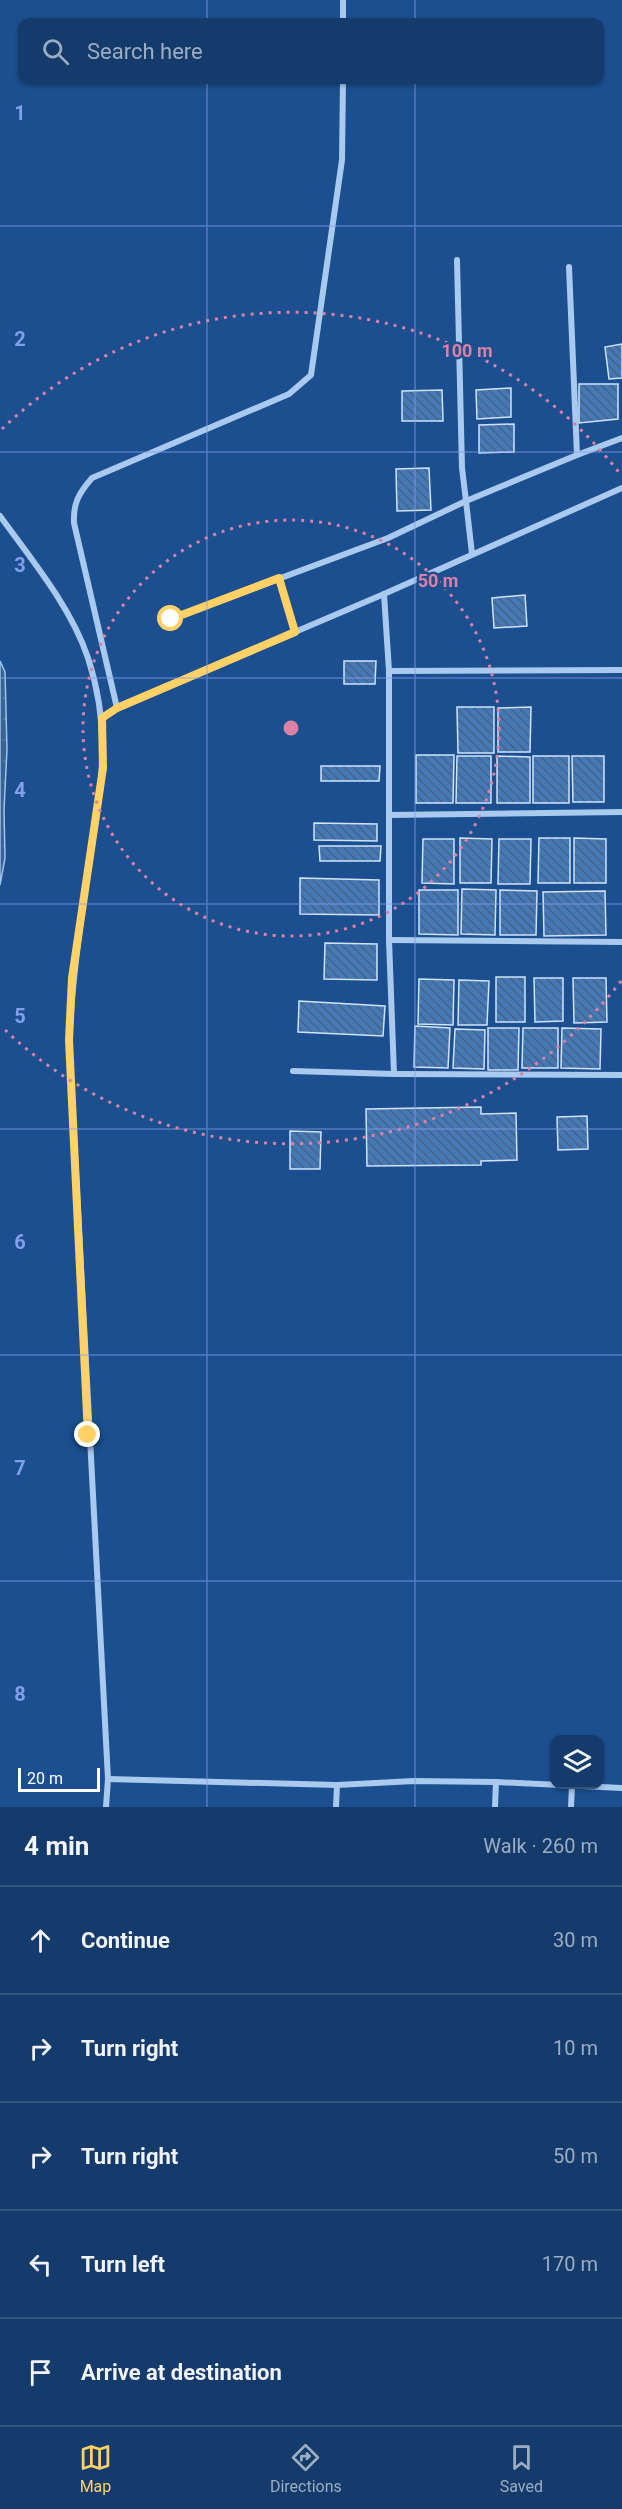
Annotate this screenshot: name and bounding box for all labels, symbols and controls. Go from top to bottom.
search box [18,18,604,84]
icon: search [39,35,72,68]
text: Search here [87,39,203,64]
text: 1 [14,101,26,125]
text: 2 [14,327,26,351]
text: 100 m [441,340,493,361]
text: 3 [14,553,26,577]
text: 50 m [418,570,458,591]
route start [157,605,183,631]
centre of rings [281,718,301,738]
text: 4 [14,778,26,802]
text: 5 [14,1004,26,1028]
text: 6 [14,1230,26,1254]
route end [74,1421,100,1447]
text: 7 [14,1456,26,1480]
text: 8 [14,1682,26,1706]
map controls [550,1735,604,1789]
button: layers [550,1735,604,1789]
scale bar [18,1765,100,1792]
text: 20 m [27,1769,63,1788]
text: 4 min [24,1831,89,1861]
text: Walk · 260 m [483,1834,598,1858]
icon: ahead [24,1924,57,1957]
text: Continue [81,1928,170,1953]
text: 30 m [553,1928,598,1952]
icon: right [24,2032,57,2065]
text: Turn right [81,2036,178,2061]
text: 10 m [553,2036,598,2060]
icon: right [24,2140,57,2173]
text: Turn right [81,2144,178,2169]
text: 50 m [553,2144,598,2168]
icon: left [24,2248,57,2281]
text: Turn left [81,2252,165,2277]
text: 170 m [542,2252,598,2276]
icon: arrive [24,2356,57,2389]
text: Arrive at destination [81,2360,282,2385]
tab: Map [79,2441,112,2496]
tab: Directions [270,2441,342,2496]
tab: Saved [500,2441,543,2496]

